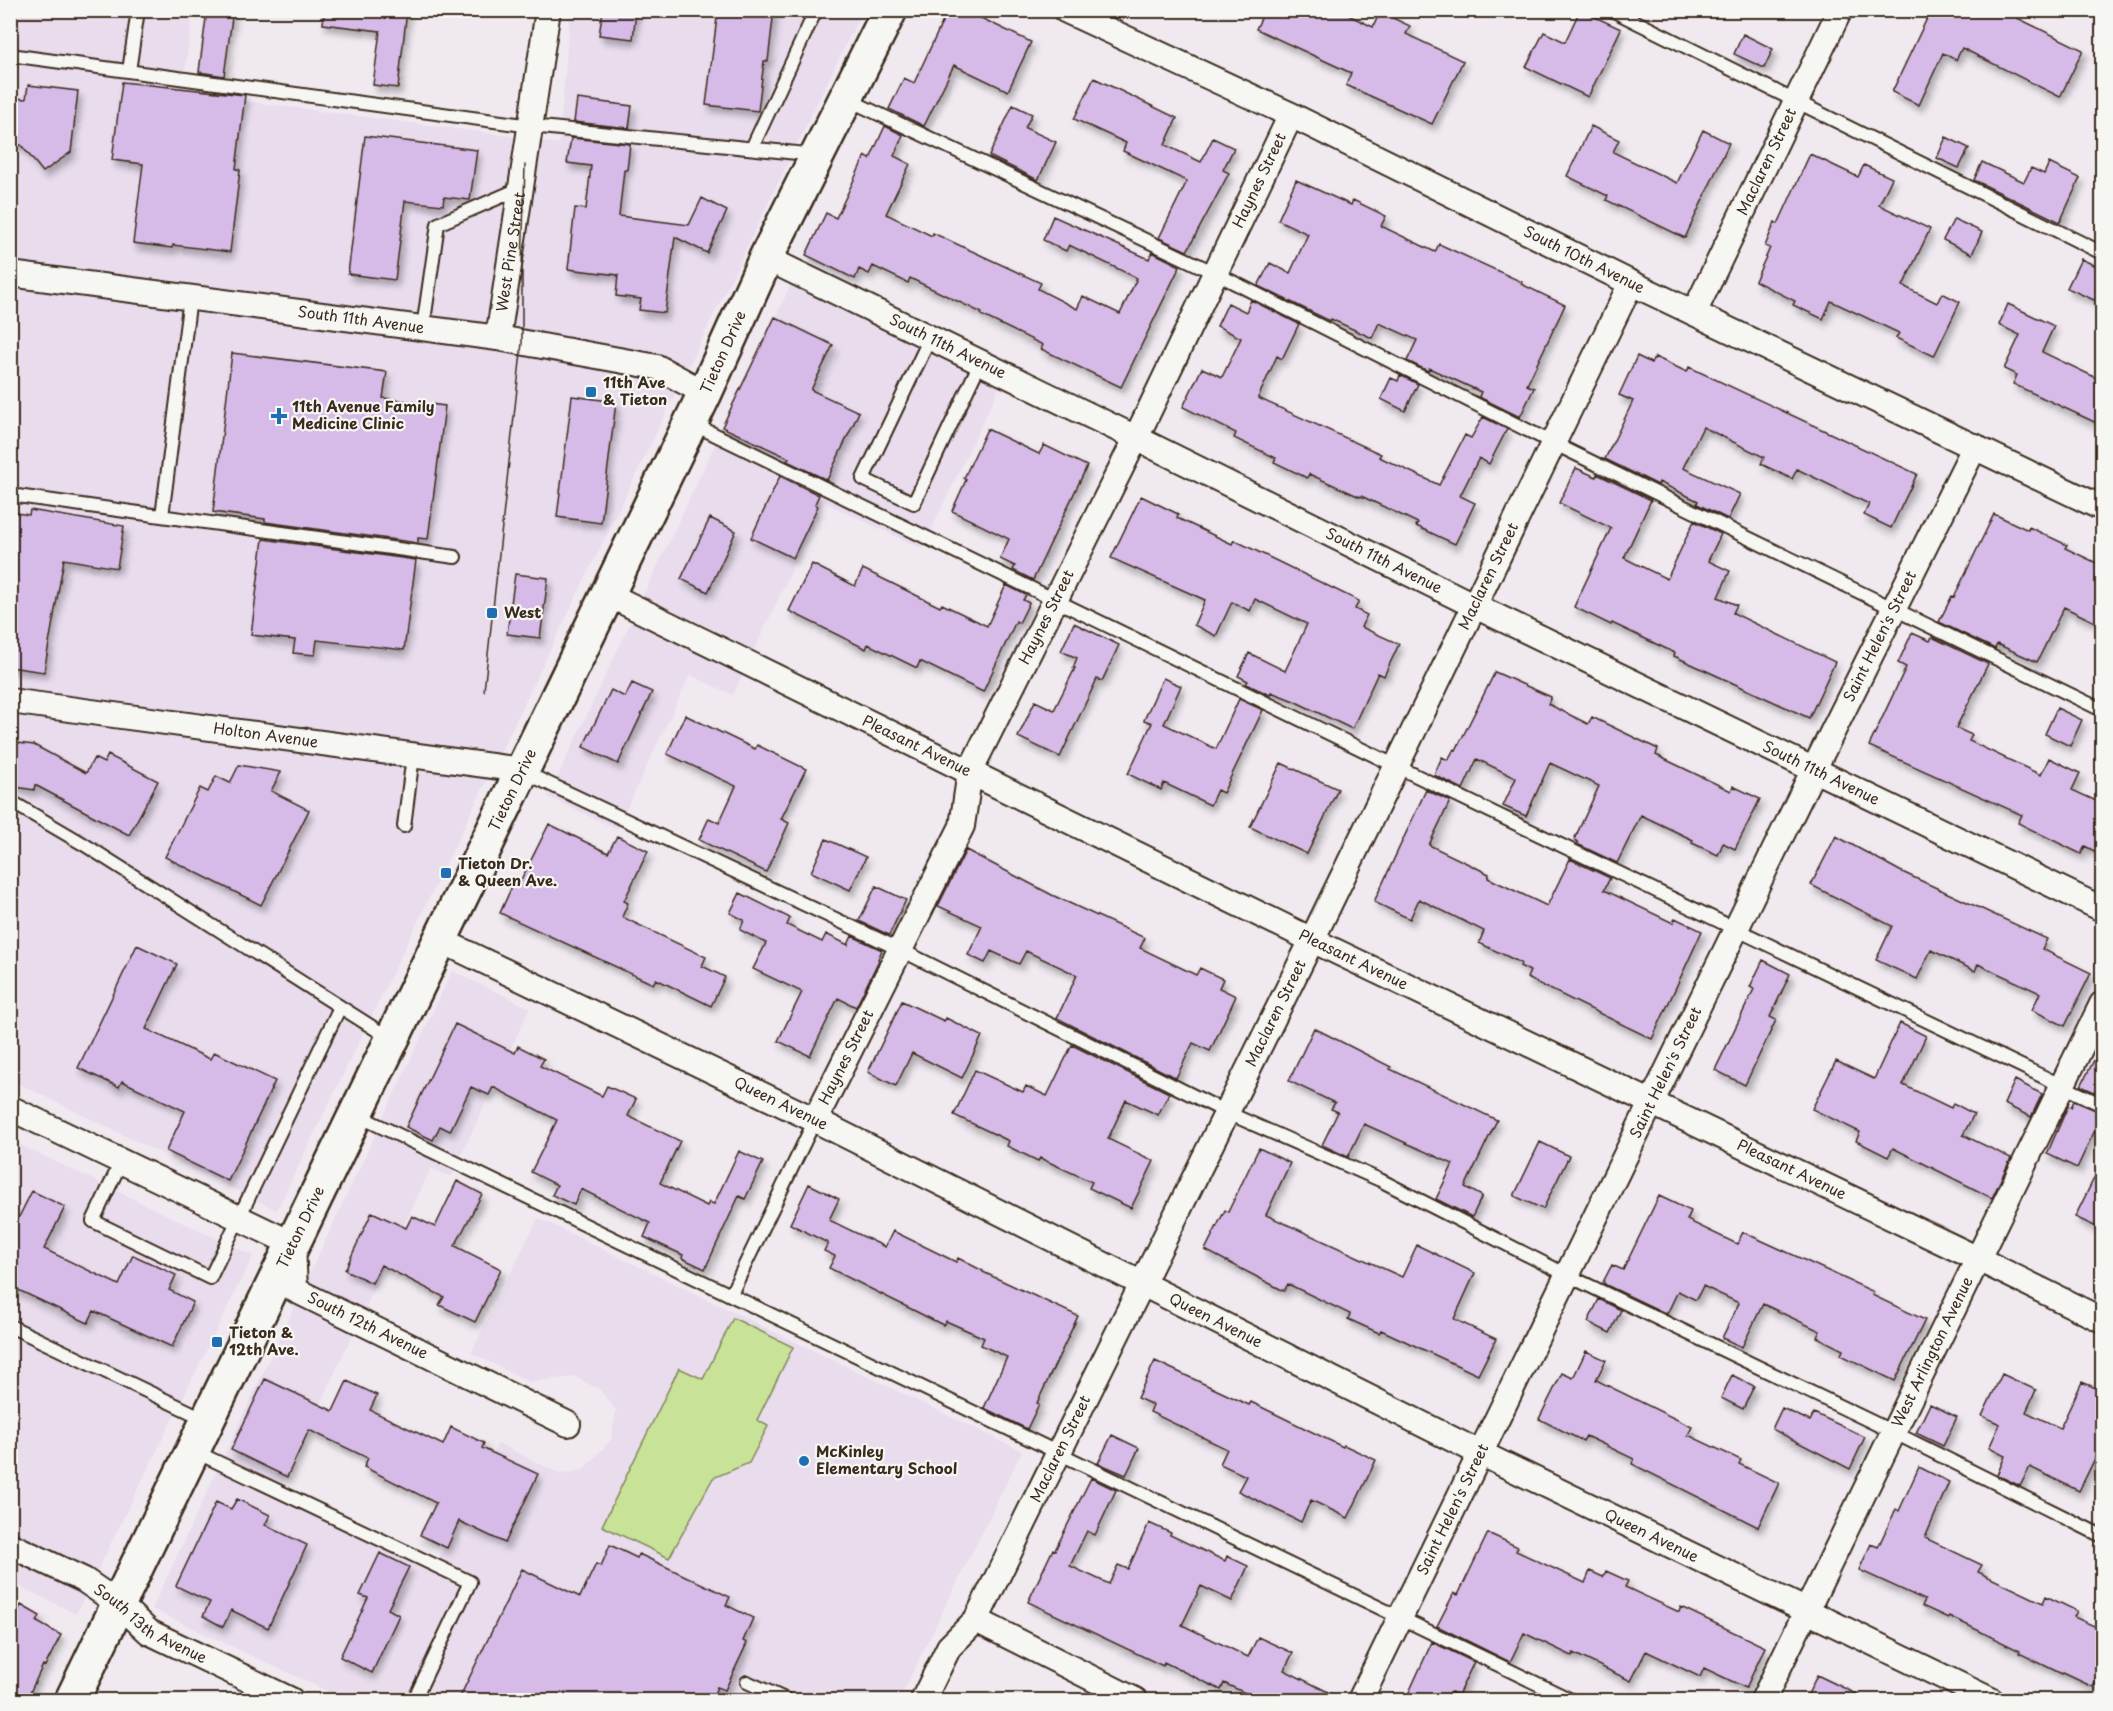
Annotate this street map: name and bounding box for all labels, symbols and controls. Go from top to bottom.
street label: Maclaren Street [1730,103,1801,219]
street label: Haynes Street [1225,128,1291,231]
street label: West Pine Street [489,190,530,313]
street label: South 10th Avenue [1520,219,1649,298]
street label: South 11th Avenue [297,299,426,338]
street label: Tieton Drive [693,306,751,397]
street label: South 11th Avenue [886,307,1011,383]
place label: 11th Ave & Tieton [603,370,667,410]
marker: 11th Ave & Tieton [584,385,598,399]
place label: 11th Avenue Family Medicine Clinic [292,394,435,434]
marker: 11th Avenue Family Medicine Clinic [270,407,288,425]
street label: Maclaren Street [1451,518,1523,633]
street label: South 11th Avenue [1322,521,1447,598]
street label: Haynes Street [1012,565,1079,668]
street label: Saint Helen's Street [1836,566,1921,705]
place label: West [504,600,541,623]
marker: West [485,606,499,620]
street label: Pleasant Avenue [859,708,976,781]
street label: Holton Avenue [212,716,320,752]
street label: South 11th Avenue [1759,734,1884,810]
street label: Tieton Drive [482,744,541,835]
place label: Tieton Dr. & Queen Ave. [458,851,557,891]
marker: Tieton Dr. & Queen Ave. [439,866,453,880]
street label: Pleasant Avenue [1295,922,1412,994]
street label: Maclaren Street [1238,955,1311,1070]
street label: Saint Helen's Street [1623,1002,1706,1142]
street label: Haynes Street [812,1005,878,1108]
street label: Queen Avenue [731,1070,832,1135]
street label: Pleasant Avenue [1734,1132,1851,1204]
street label: Tieton Drive [270,1182,329,1272]
street label: West Arlington Avenue [1885,1272,1978,1431]
street label: South 12th Avenue [304,1285,433,1364]
street label: Queen Avenue [1166,1286,1267,1352]
place label: Tieton & 12th Ave. [229,1320,299,1360]
marker: Tieton & 12th Ave. [210,1335,224,1349]
street label: Maclaren Street [1023,1391,1095,1506]
place label: McKinley Elementary School [816,1439,957,1479]
street label: Saint Helen's Street [1410,1439,1493,1578]
marker: McKinley Elementary School [797,1454,811,1468]
street label: Queen Avenue [1601,1502,1703,1567]
street label: South 13th Avenue [90,1577,211,1668]

